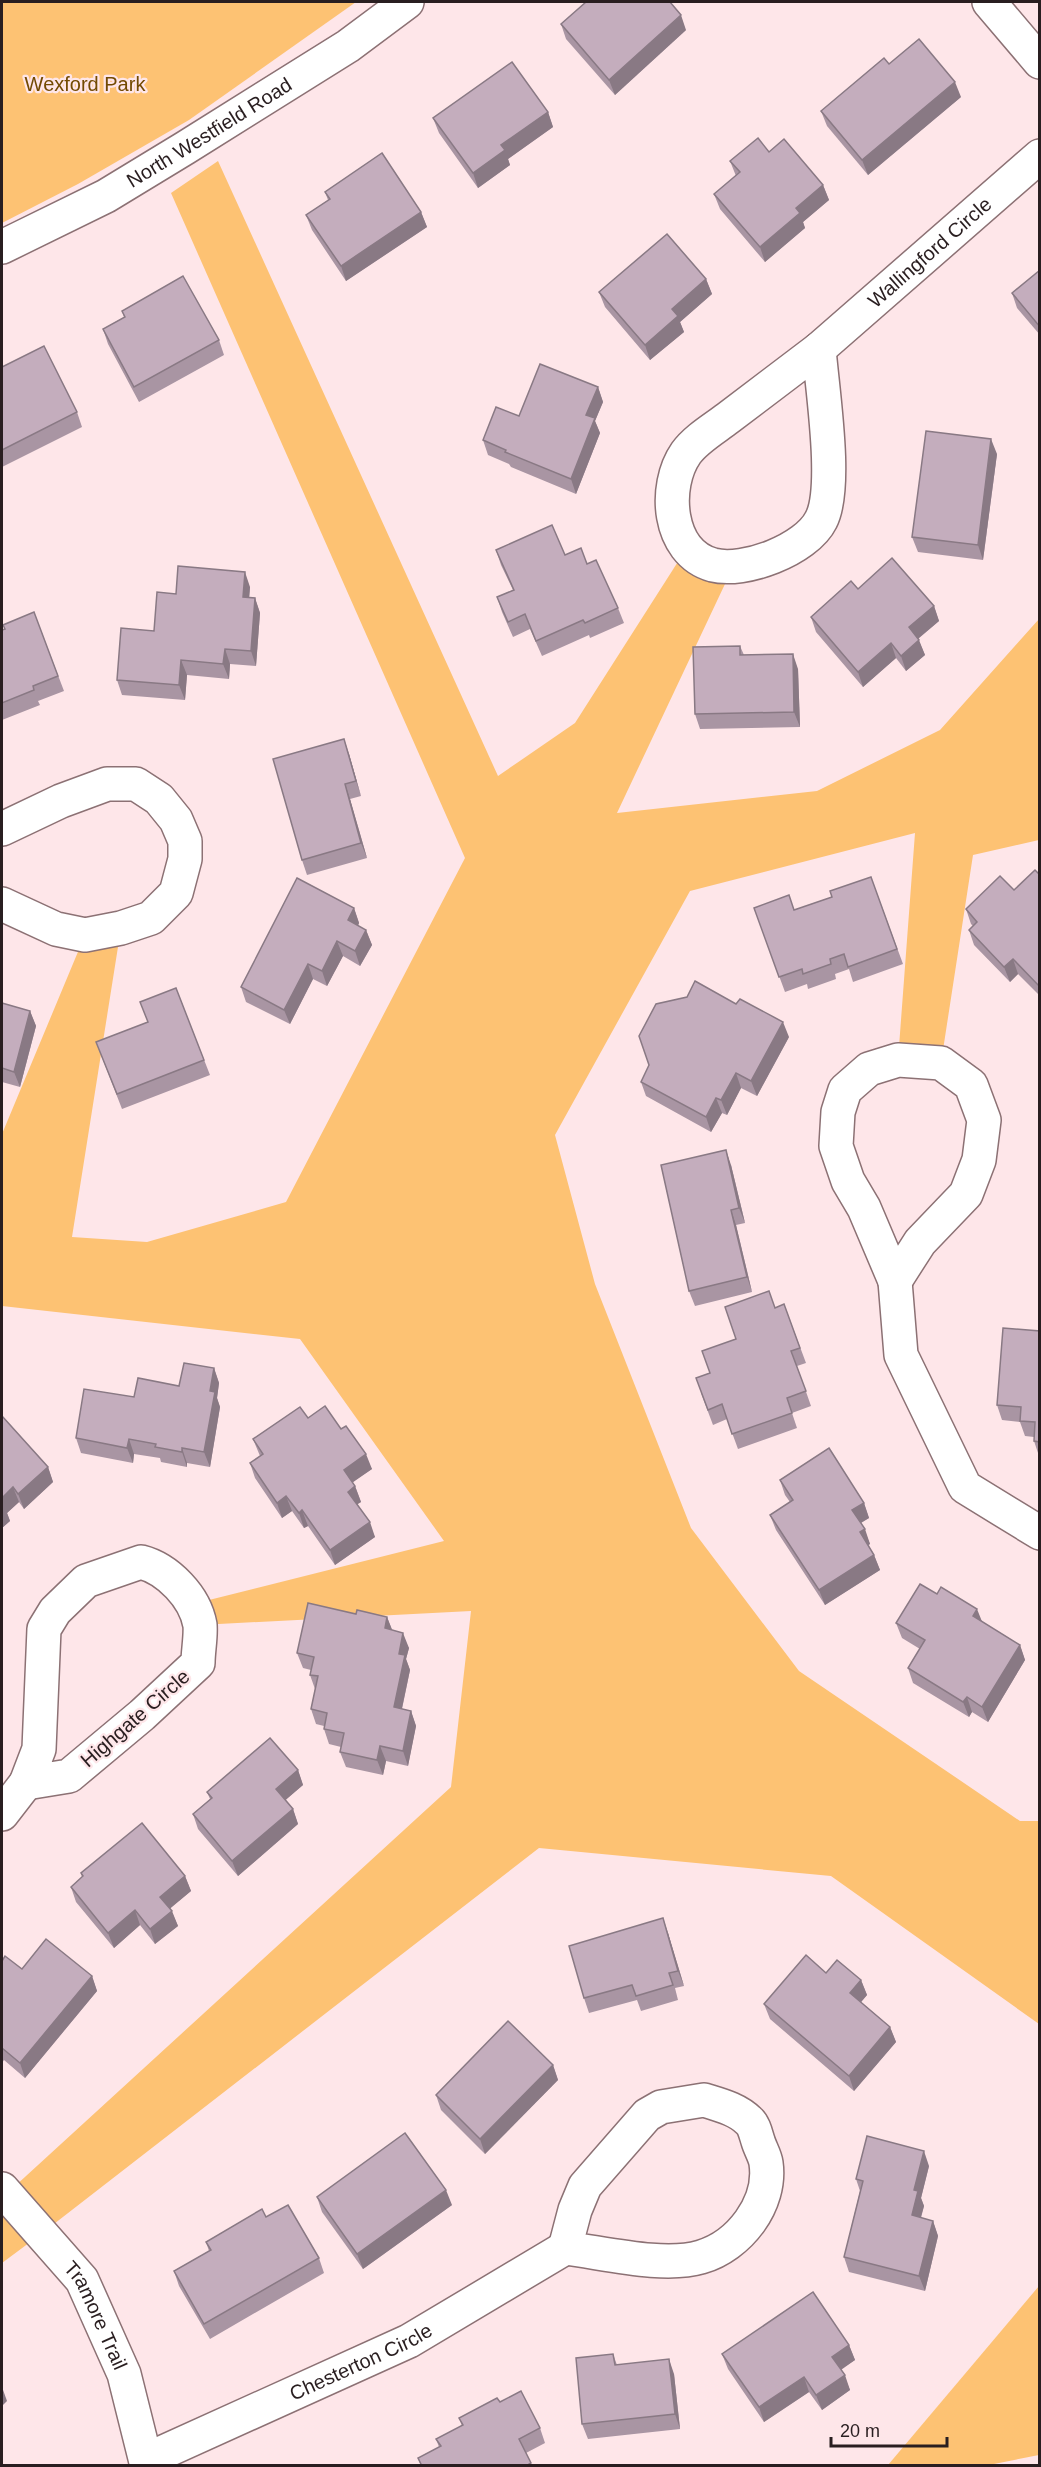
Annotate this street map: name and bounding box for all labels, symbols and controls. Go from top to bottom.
park label: Wexford Park [25,73,146,95]
street label: North Westfield Road [123,73,296,192]
street label: Wallingford Circle [864,193,996,312]
street label: Highgate Circle [76,1665,194,1771]
street label: Tramore Trail [60,2257,132,2373]
street label: Chesterton Circle [286,2319,436,2405]
scale bar [831,2410,946,2448]
text: 20 m [840,2421,880,2441]

